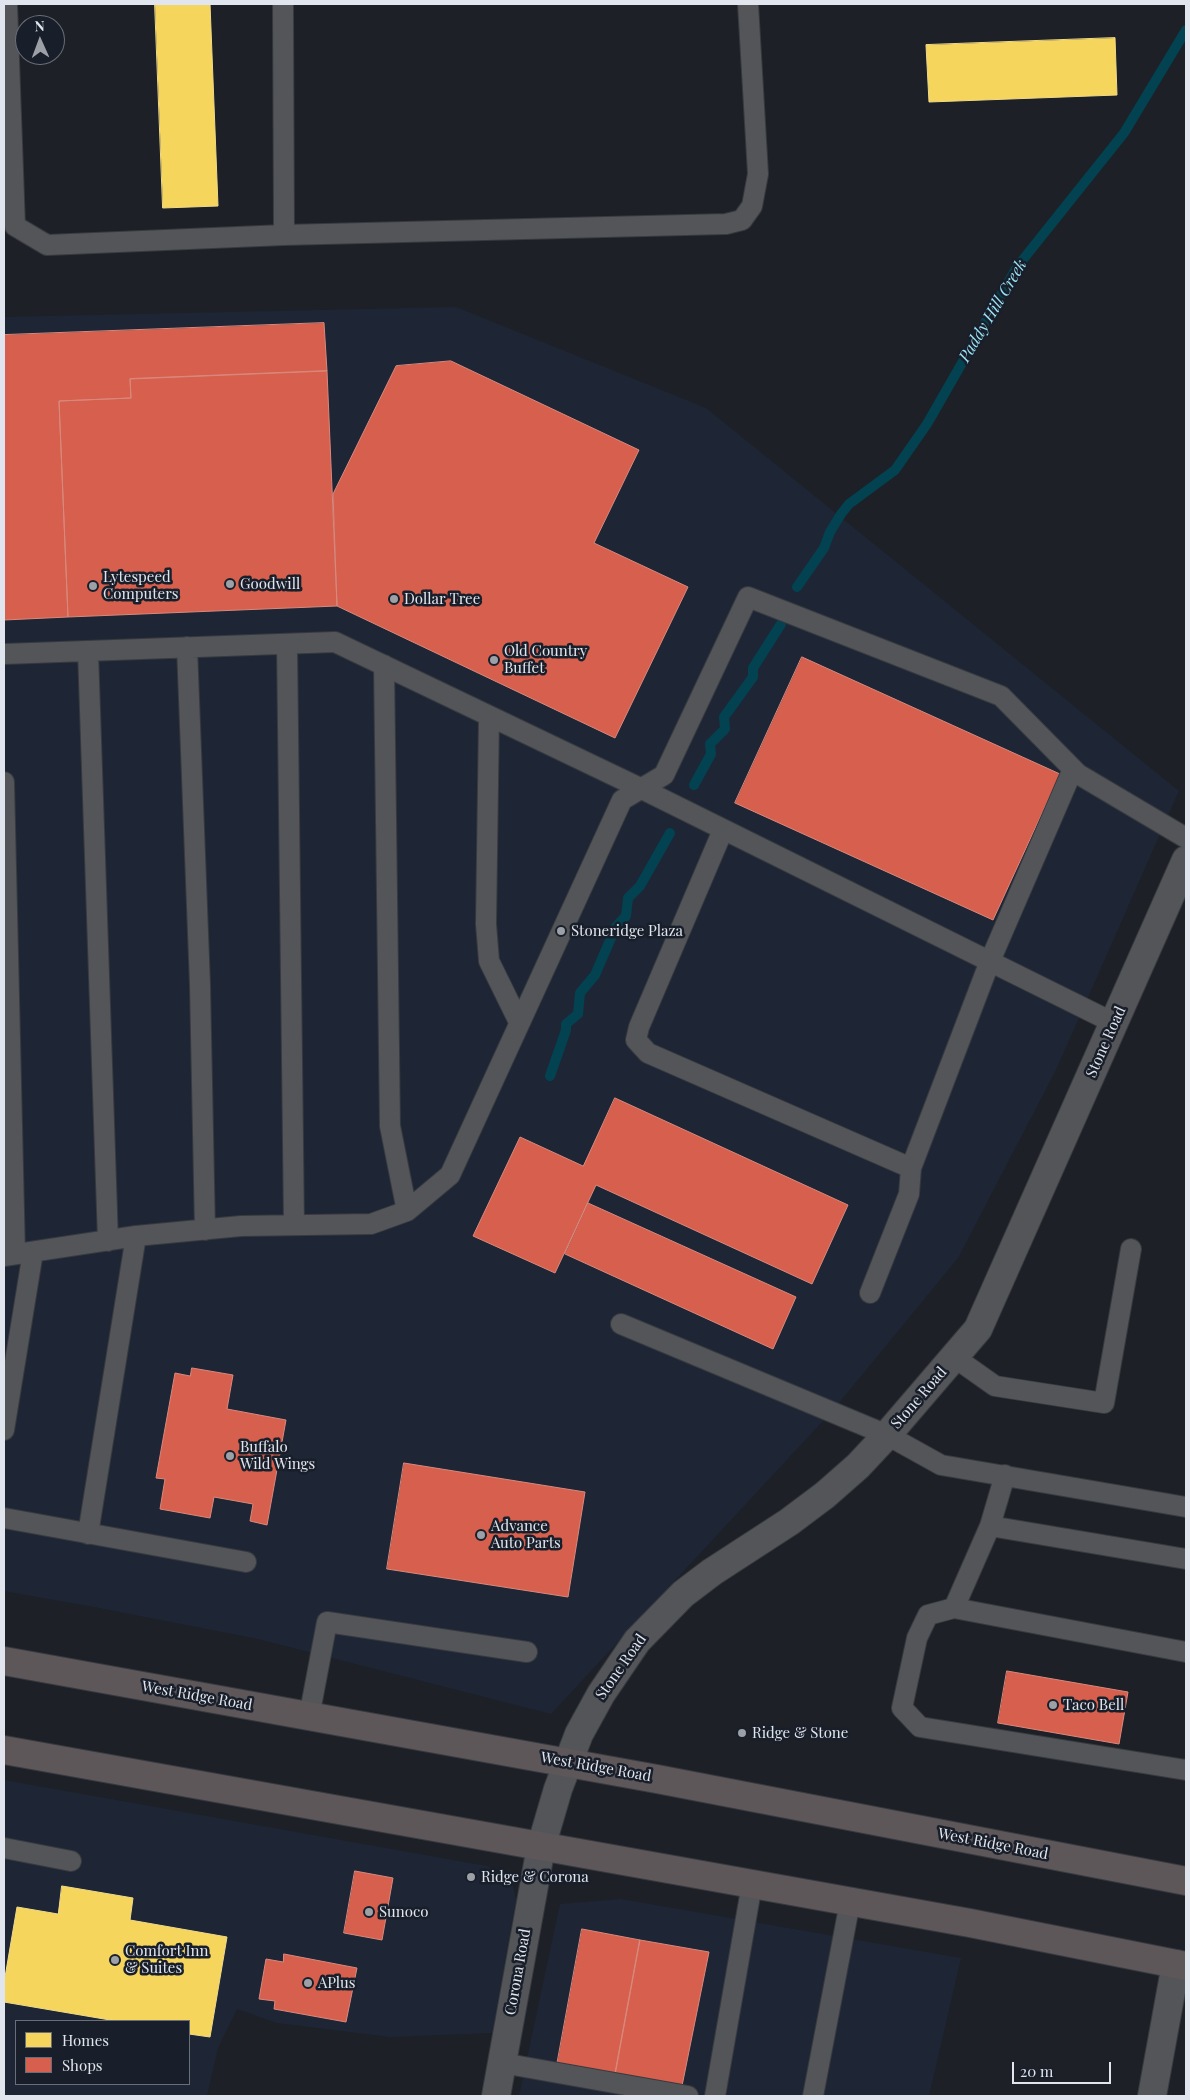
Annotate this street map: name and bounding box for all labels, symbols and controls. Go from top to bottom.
north arrow [15,15,65,65]
text: N [34,16,45,35]
water label: Paddy Hill Creek [955,256,1031,366]
place label: Lytespeed Computers [103,568,179,603]
place label: Goodwill [240,575,300,593]
marker: Goodwill [224,578,236,590]
marker: Lytespeed Computers [87,580,99,592]
place label: Dollar Tree [404,590,480,608]
marker: Dollar Tree [388,593,400,605]
place label: Old Country Buffet [504,642,587,677]
marker: Old Country Buffet [488,654,500,666]
place label: Stoneridge Plaza [571,922,683,940]
marker: Stoneridge Plaza [555,925,567,937]
street label: Stone Road [1082,1004,1130,1080]
street label: Stone Road [887,1363,951,1433]
place label: Buffalo Wild Wings [240,1438,315,1473]
marker: Buffalo Wild Wings [224,1450,236,1462]
place label: Advance Auto Parts [491,1517,561,1552]
marker: Advance Auto Parts [475,1529,487,1541]
street label: Stone Road [592,1631,650,1703]
street label: West Ridge Road [140,1677,254,1715]
place label: Taco Bell [1063,1696,1124,1714]
marker: Taco Bell [1047,1699,1059,1711]
place label: Ridge & Stone [752,1724,848,1742]
marker: Ridge & Stone [736,1727,748,1739]
street label: West Ridge Road [539,1748,653,1786]
street label: West Ridge Road [936,1824,1050,1864]
place label: Ridge & Corona [481,1868,589,1886]
marker: Ridge & Corona [465,1871,477,1883]
place label: Sunoco [379,1903,428,1921]
marker: Sunoco [363,1906,375,1918]
street label: Corona Road [502,1927,534,2017]
place label: Comfort Inn & Suites [125,1942,209,1977]
marker: Comfort Inn & Suites [109,1954,121,1966]
place label: APlus [318,1974,355,1992]
marker: APlus [302,1977,314,1989]
legend [15,2020,190,2085]
text: Homes [62,2030,109,2050]
scale bar [1015,2052,1114,2084]
text: Shops [62,2055,103,2075]
text: 20 m [1020,2061,1053,2081]

